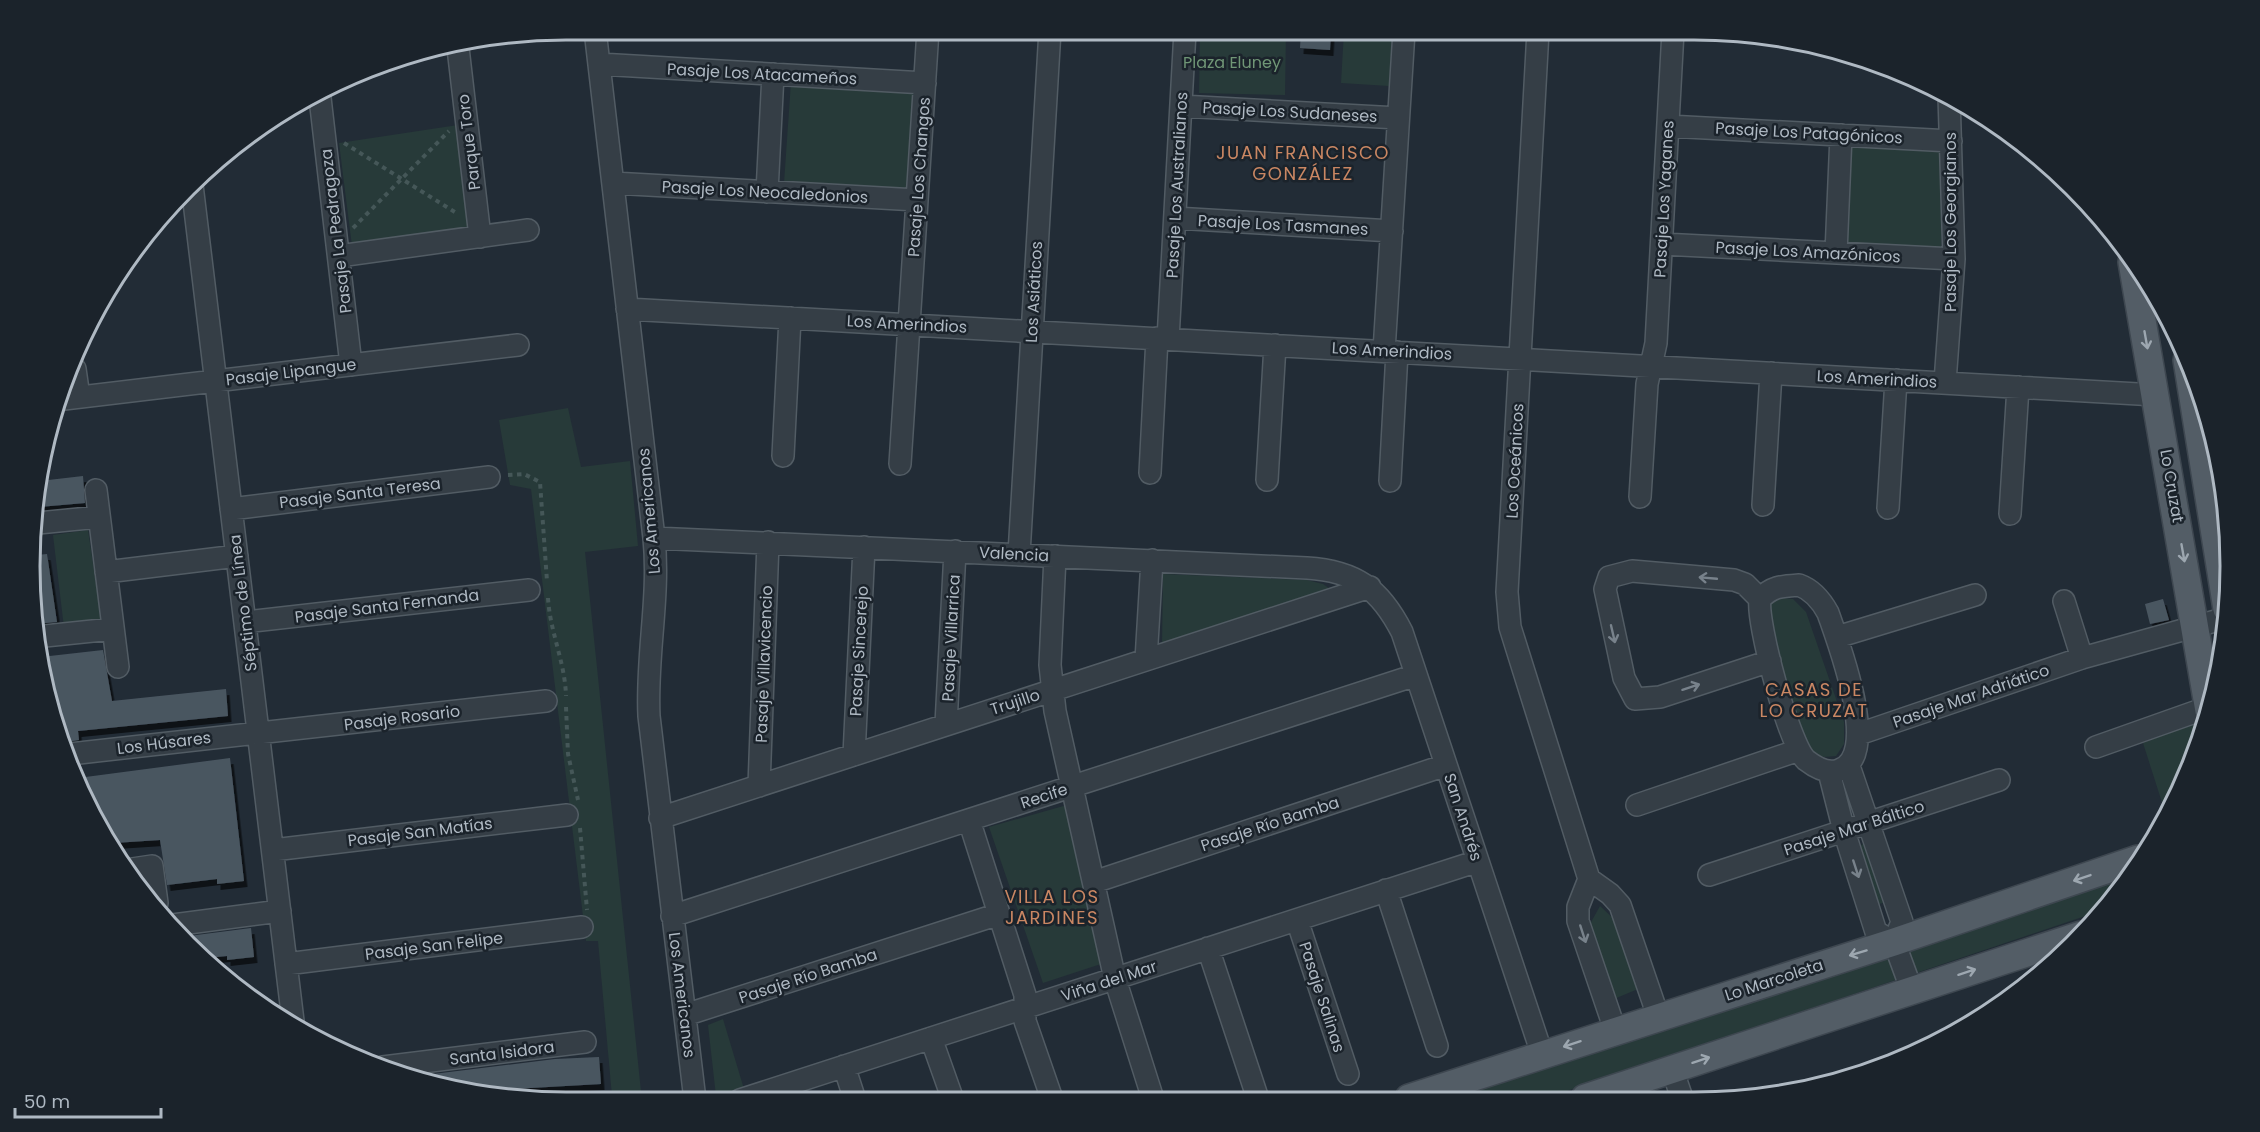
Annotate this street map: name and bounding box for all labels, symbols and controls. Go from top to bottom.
park label: Plaza Eluney [1183,51,1281,74]
street label: Pasaje Los Atacameños [666,58,858,90]
street label: Pasaje Los Australianos [1161,91,1193,279]
street label: Parque Toro [452,93,486,191]
street label: Pasaje Los Changos [902,96,936,258]
street label: Pasaje Los Sudaneses [1202,96,1378,128]
street label: Pasaje Los Patagónicos [1715,117,1903,149]
street label: Pasaje Los Yaganes [1648,120,1680,278]
street label: Pasaje Los Georgianos [1939,132,1962,312]
district label: JUAN FRANCISCO GONZÁLEZ [1216,140,1390,186]
street label: Pasaje La Pedragoza [315,148,357,314]
street label: Pasaje Los Neocaledonios [661,175,869,209]
street label: Pasaje Los Tasmanes [1197,209,1369,241]
street label: Pasaje Los Amazónicos [1715,236,1901,268]
street label: Los Asiáticos [1020,241,1048,343]
street label: Los Amerindios [846,309,968,339]
one-way arrow [2141,330,2152,349]
street label: Los Amerindios [1331,336,1453,366]
street label: Pasaje Lipangue [225,353,358,391]
street label: Los Amerindios [1816,364,1938,394]
street label: Los Oceánicos [1500,403,1530,519]
street label: Los Americanos [632,447,666,575]
street label: Lo Cruzat [2154,448,2190,525]
street label: Pasaje Santa Teresa [278,472,442,514]
street label: Séptimo de Línea [223,533,263,673]
street label: Valencia [978,541,1050,567]
one-way arrow [2178,542,2189,562]
one-way arrow [1699,572,1719,583]
street label: Pasaje Villarrica [936,574,966,702]
street label: Pasaje Santa Fernanda [293,583,481,629]
street label: Pasaje Villavicencio [750,585,778,743]
street label: Pasaje Sincerejo [844,585,874,717]
one-way arrow [1608,624,1620,643]
street label: Pasaje Mar Adriático [1890,658,2052,734]
district label: CASAS DE LO CRUZAT [1760,677,1868,723]
one-way arrow [1681,681,1700,692]
street label: Trujillo [987,683,1043,721]
street label: Pasaje Rosario [343,699,461,737]
street label: Los Húsares [116,726,212,760]
street label: San Andrés [1438,770,1488,864]
street label: Recife [1017,778,1071,814]
street label: Pasaje Río Bamba [1198,791,1342,857]
street label: Pasaje Mar Báltico [1781,794,1927,862]
street label: Pasaje San Matías [346,812,494,852]
one-way arrow [1851,859,1862,878]
one-way arrow [2073,873,2092,884]
district label: VILLA LOS JARDINES [1004,884,1100,930]
one-way arrow [1578,924,1589,943]
street label: Pasaje San Felipe [364,926,504,966]
street label: Los Americanos [663,931,701,1059]
street label: Pasaje Salinas [1293,939,1351,1055]
street label: Pasaje Río Bamba [736,943,880,1009]
one-way arrow [1849,949,1868,960]
street label: Lo Marcoleta [1722,953,1826,1007]
street label: Viña del Mar [1058,955,1160,1007]
one-way arrow [1958,966,1976,977]
street label: Santa Isidora [448,1035,556,1071]
one-way arrow [1563,1040,1582,1051]
one-way arrow [1691,1054,1710,1065]
scale bar [15,1081,160,1119]
text: 50 m [24,1089,70,1114]

